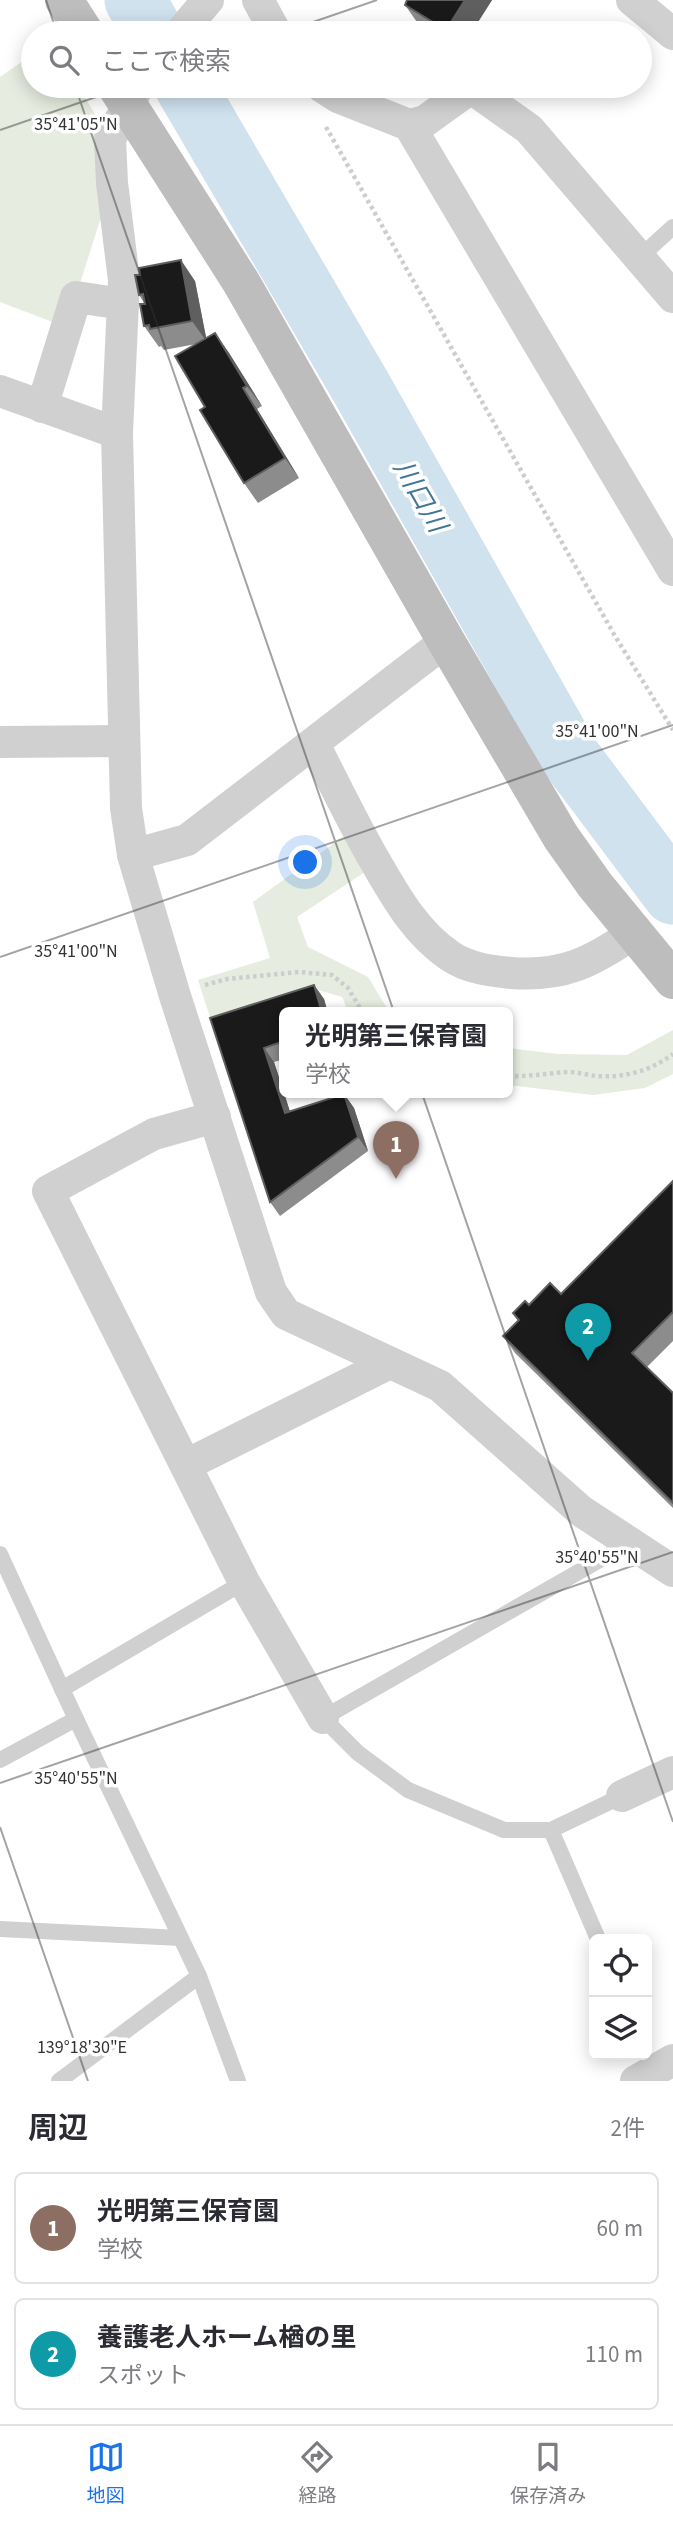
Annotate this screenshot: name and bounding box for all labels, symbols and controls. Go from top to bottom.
search box [21,21,652,98]
icon: search [45,41,83,79]
text: ここで検索 [101,43,231,80]
text: 35°41'05"N [34,112,118,137]
water label: 川口川 [384,453,457,542]
text: 35°41'00"N [555,719,639,744]
your location [288,845,322,879]
text: 35°41'00"N [34,939,118,964]
popup [279,1007,513,1098]
text: 光明第三保育園 [305,1018,487,1055]
text: 学校 [305,1058,351,1091]
pin: 1 [373,1121,419,1179]
pin: 2 [565,1303,611,1361]
text: 35°40'55"N [555,1545,639,1570]
text: 35°40'55"N [34,1766,118,1791]
map controls [589,1934,652,2060]
button: locate [589,1934,652,1997]
button: layers [589,1997,652,2060]
text: 139°18'30"E [37,2035,127,2060]
text: 周辺 [28,2107,88,2150]
text: 2件 [611,2112,645,2145]
text: 光明第三保育園 [97,2193,279,2230]
text: 1 [47,2212,59,2245]
text: 60 m [596,2212,643,2245]
text: 学校 [97,2233,143,2266]
text: 養護老人ホーム楢の里 [97,2319,356,2356]
text: 2 [47,2338,59,2371]
text: 110 m [585,2338,643,2371]
text: スポット [97,2359,189,2392]
tab: 地図 [87,2438,125,2510]
tab: 経路 [298,2438,336,2510]
tab: 保存済み [510,2438,586,2510]

